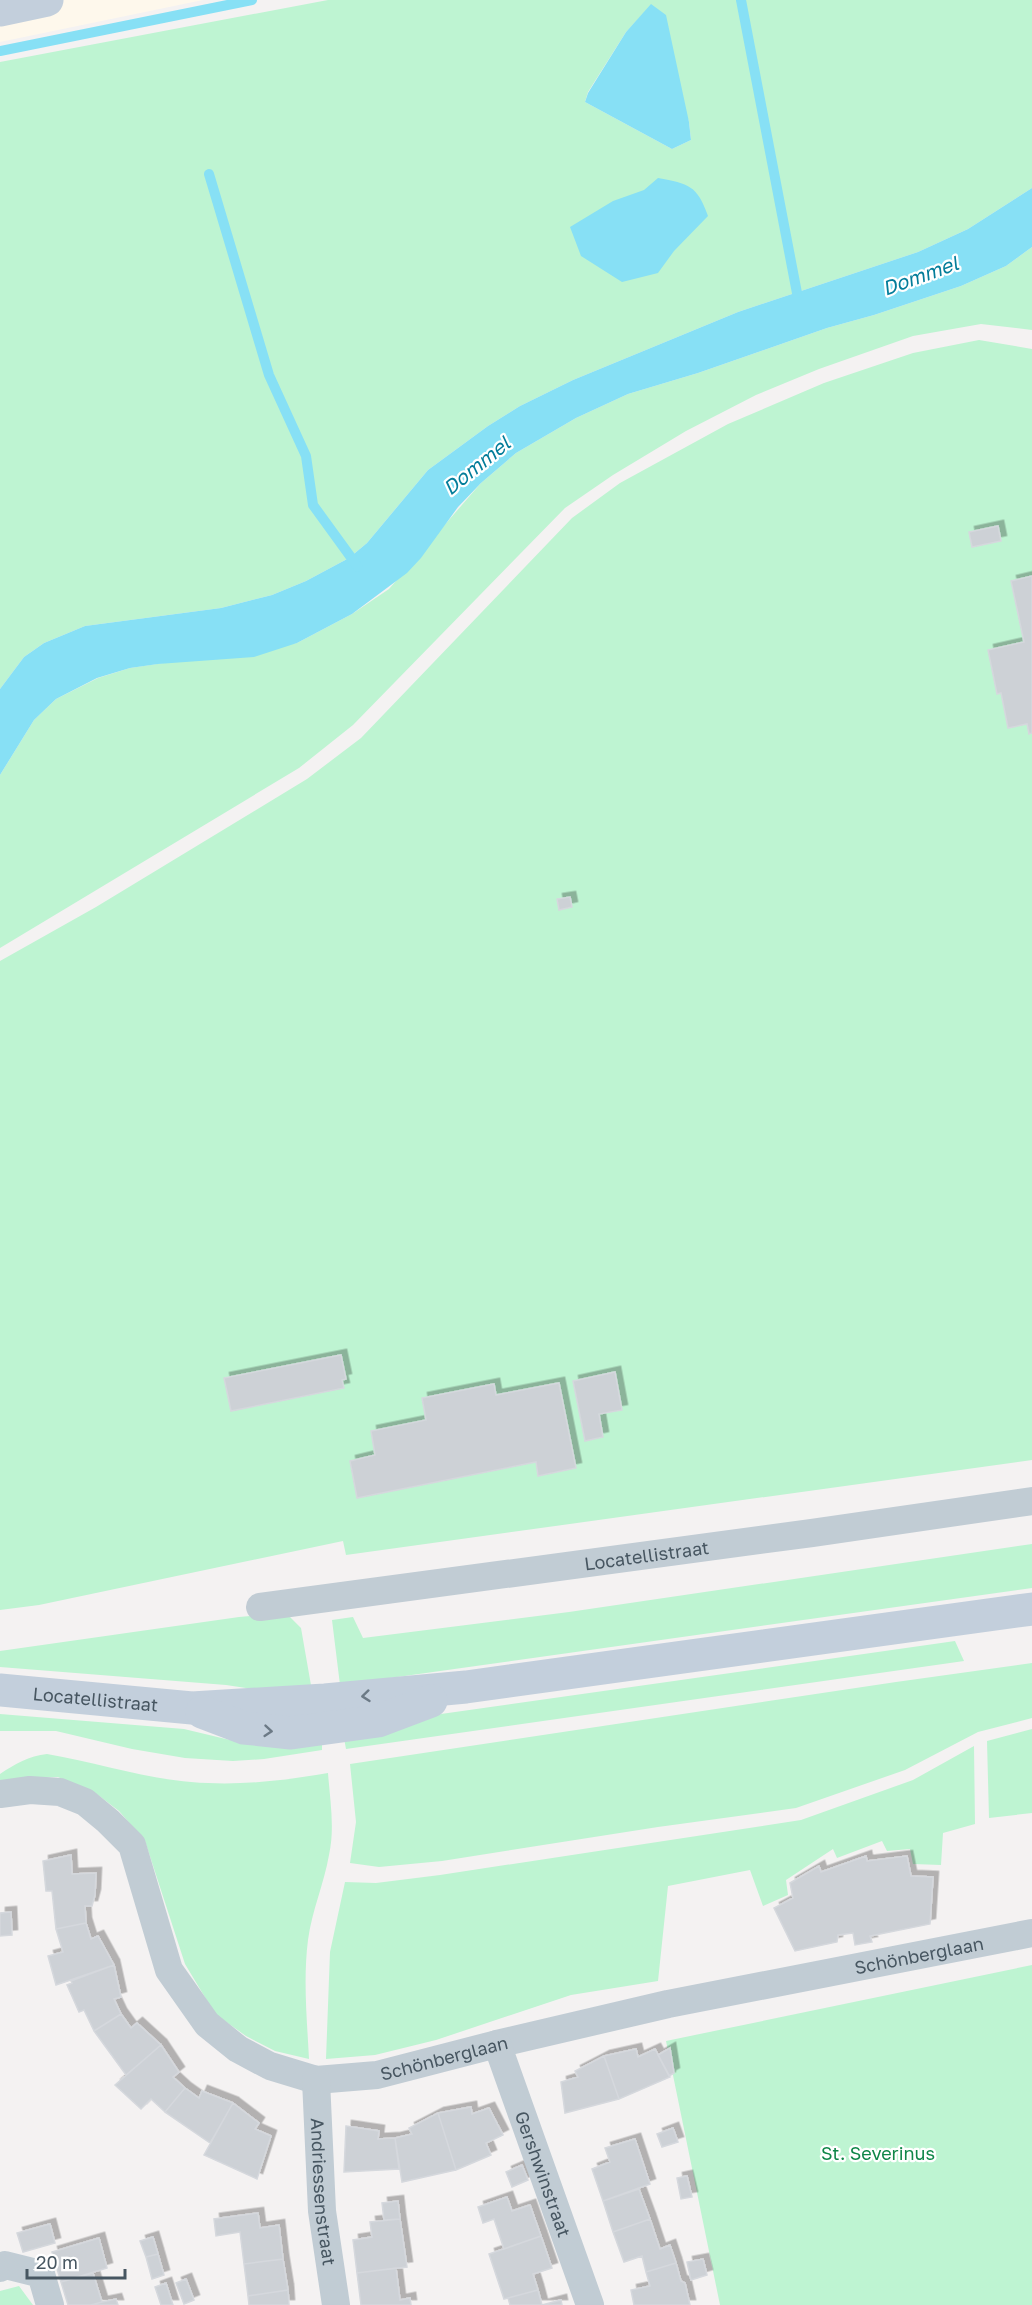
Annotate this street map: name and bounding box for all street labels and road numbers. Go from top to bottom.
street label: Locatellistraat [583,1536,710,1574]
street label: Locatellistraat [32,1682,159,1716]
street label: Schönberglaan [853,1932,985,1978]
street label: Schönberglaan [378,2031,510,2085]
street label: Gershwinstraat [511,2108,576,2240]
street label: Andriessenstraat [307,2117,341,2267]

